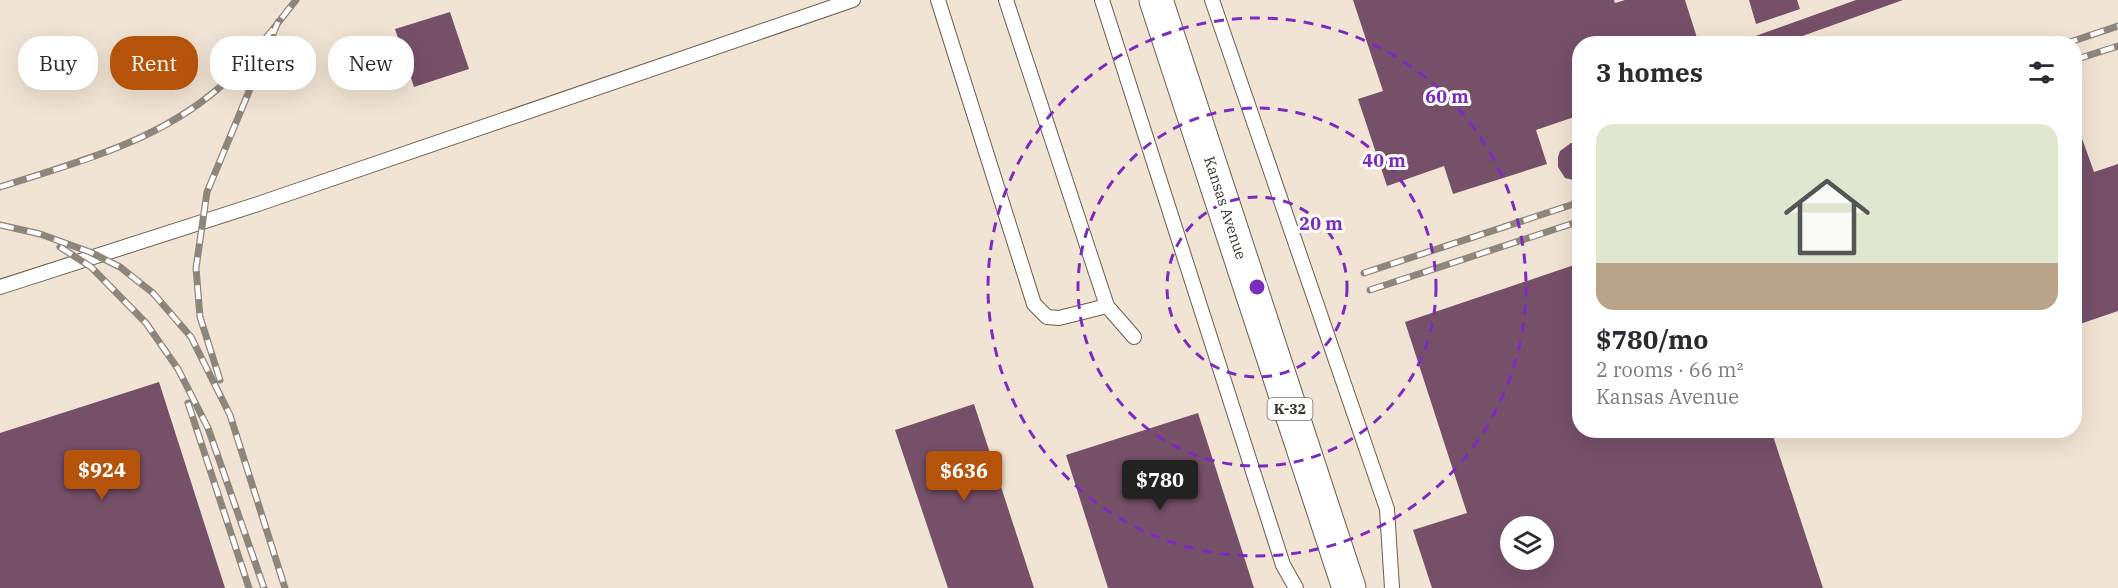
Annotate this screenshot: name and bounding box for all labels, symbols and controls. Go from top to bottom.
chip: Buy [18,36,98,90]
chip: Rent [110,36,198,90]
chip: Filters [210,36,316,90]
chip: New [328,36,414,90]
text: 3 homes [1596,55,1703,89]
icon: filters [2025,56,2058,89]
text: 60 m [1425,85,1469,108]
text: 40 m [1362,149,1406,172]
street label: Kansas Avenue [1200,154,1251,262]
icon: home [1773,163,1881,271]
text: 20 m [1299,212,1343,235]
centre of rings [1247,277,1267,297]
text: $780/mo [1596,322,1708,356]
text: 2 rooms · 66 m² [1596,356,1743,383]
text: Kansas Avenue [1596,383,1739,410]
road number: K-32 [1268,398,1312,420]
pin: $924 [66,450,138,501]
pin: $636 [928,451,1000,502]
text: $924 [78,456,126,483]
text: $636 [940,457,988,484]
pin: $780 [1124,460,1196,511]
text: $780 [1136,466,1184,493]
map controls [1500,516,1554,570]
button: layers [1500,516,1554,570]

